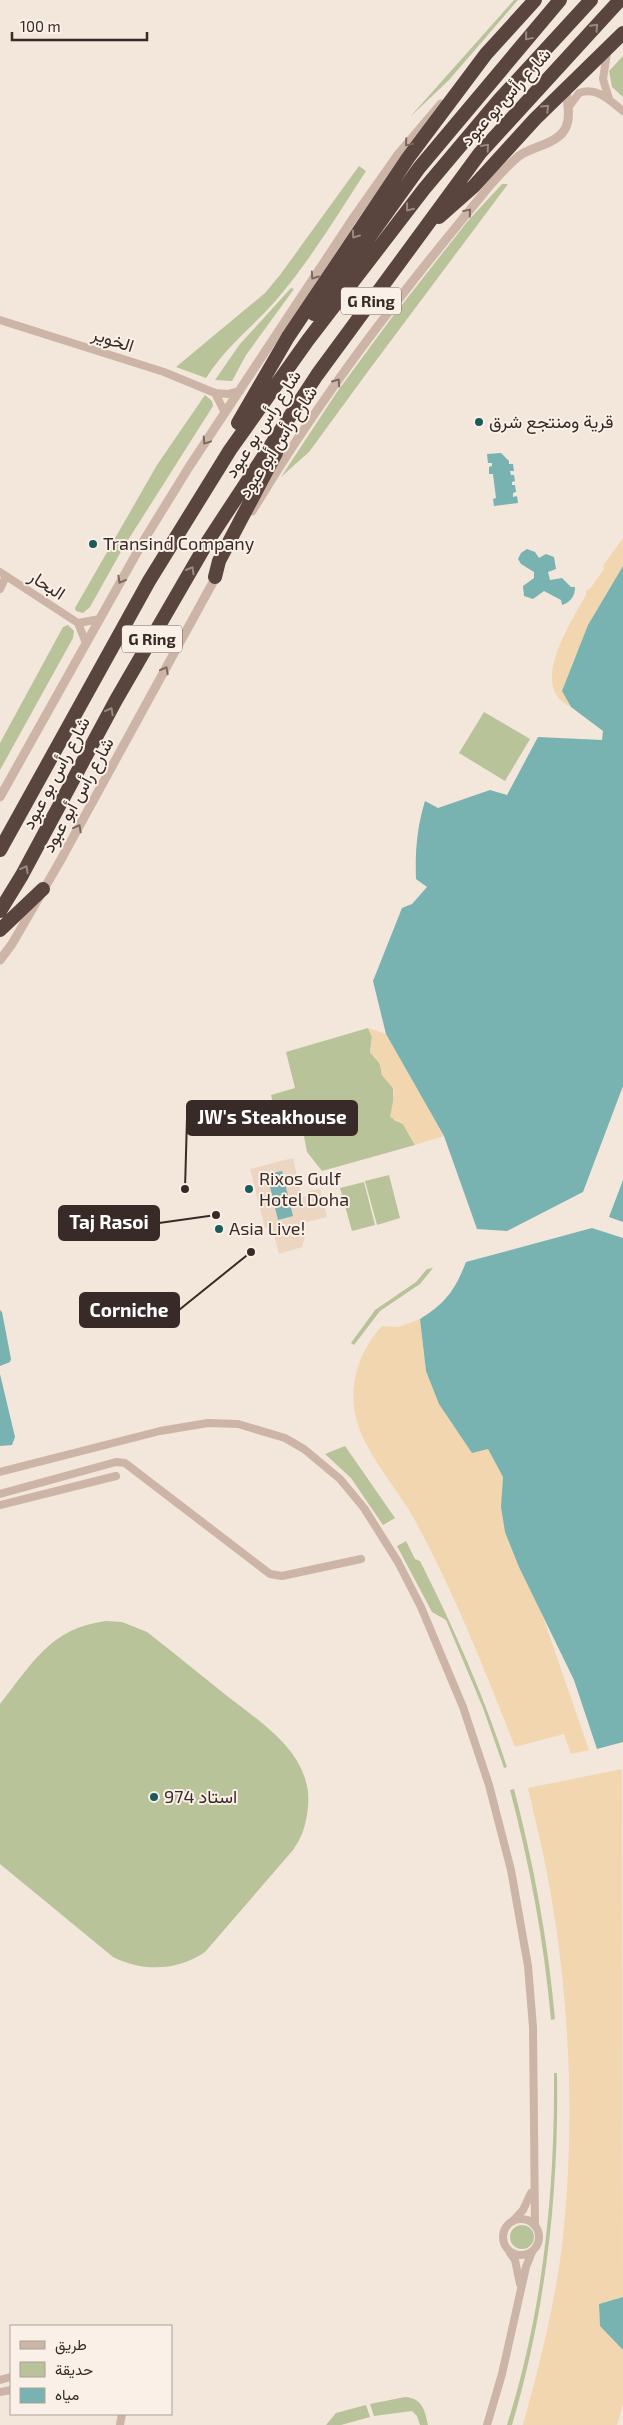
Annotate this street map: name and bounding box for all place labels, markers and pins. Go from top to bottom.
place label: قرية ومنتجع شرق [489,410,613,434]
marker: قرية ومنتجع شرق [473,416,485,428]
place label: Transind Company [103,532,255,554]
marker: Transind Company [87,538,99,550]
callout: JW's Steakhouse [187,1101,357,1135]
place label: Rixos Gulf Hotel Doha [259,1167,349,1210]
marker: Rixos Gulf Hotel Doha [243,1183,255,1195]
callout: Taj Rasoi [59,1206,159,1240]
place label: Asia Live! [229,1217,305,1239]
marker: Asia Live! [213,1223,225,1235]
callout: Corniche [80,1293,179,1327]
place label: استاد 974 [164,1785,237,1807]
marker: استاد 974 [148,1791,160,1803]

